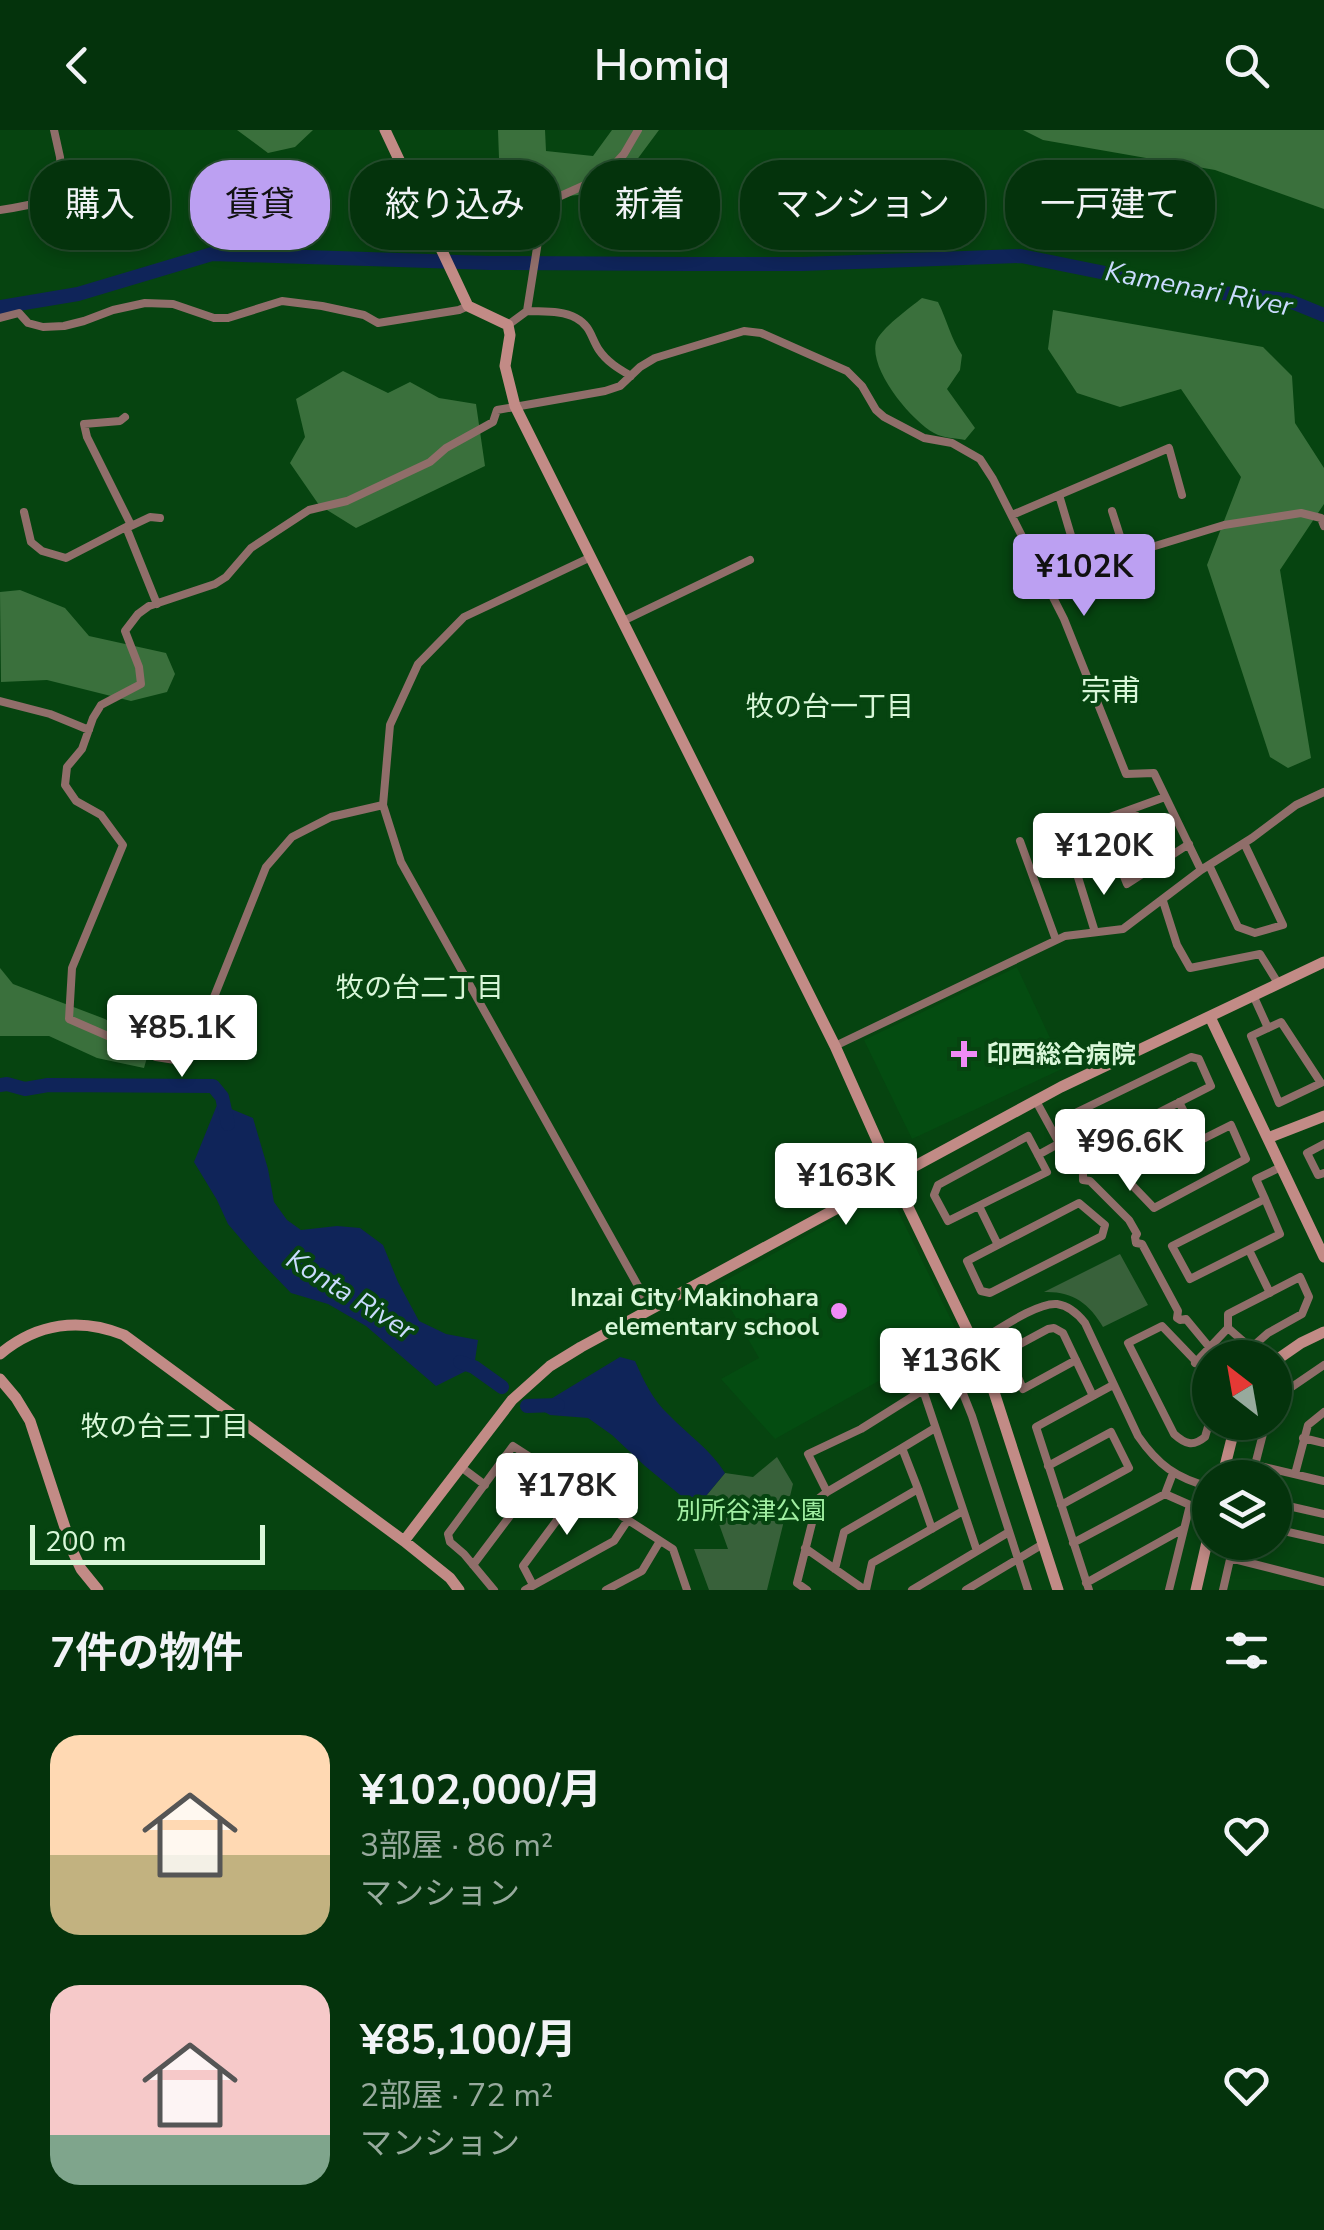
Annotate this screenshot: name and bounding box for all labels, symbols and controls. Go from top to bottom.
text: Homiq [594,35,730,96]
icon: back [50,38,105,93]
icon: search [1219,38,1274,93]
chip: 購入 [30,160,170,250]
chip: 賃貸 [190,160,330,250]
chip: 絞り込み [350,160,560,250]
chip: 新着 [580,160,720,250]
chip: マンション [740,160,985,250]
chip: 一戸建て [1005,160,1215,250]
water label: Kamenari River [1102,252,1297,326]
pin: ¥102K [1014,534,1154,619]
text: ¥102K [1035,545,1133,588]
district label: 宗甫 [1081,671,1141,712]
district label: 牧の台一丁目 [746,688,914,726]
pin: ¥120K [1034,813,1174,898]
text: ¥120K [1055,824,1153,867]
district label: 牧の台二丁目 [336,969,504,1007]
pin: ¥85.1K [101,995,263,1080]
text: ¥85.1K [129,1006,235,1049]
place label: 印西総合病院 [986,1038,1136,1072]
marker: 印西総合病院 [951,1041,977,1067]
pin: ¥96.6K [1049,1109,1211,1194]
text: ¥96.6K [1077,1120,1183,1163]
pin: ¥163K [776,1143,916,1228]
text: ¥163K [797,1154,895,1197]
water label: Konta River [279,1240,423,1350]
place label: Inzai City Makinohara elementary school [570,1281,819,1344]
marker: Inzai City Makinohara elementary school [828,1300,850,1322]
pin: ¥136K [881,1328,1021,1413]
text: ¥136K [902,1339,1000,1382]
north arrow [1192,1340,1292,1440]
map controls [1192,1340,1292,1560]
district label: 牧の台三丁目 [81,1408,249,1446]
pin: ¥178K [497,1453,637,1538]
button: layers [1192,1460,1292,1560]
text: ¥178K [518,1464,616,1507]
park label: 別所谷津公園 [676,1494,826,1528]
scale bar [30,1520,265,1564]
text: 200 m [45,1523,127,1561]
icon: filters [1219,1623,1274,1678]
text: 7件の物件 [50,1625,243,1682]
text: ¥102,000/月 [360,1762,602,1819]
icon: home [130,1775,250,1895]
icon: heart [1219,1808,1274,1863]
text: 3部屋 · 86 m² [360,1824,553,1867]
text: マンション [360,1872,520,1915]
text: ¥85,100/月 [360,2012,577,2069]
icon: home [130,2025,250,2145]
icon: heart [1219,2058,1274,2113]
text: 2部屋 · 72 m² [360,2074,553,2117]
text: マンション [360,2122,520,2165]

